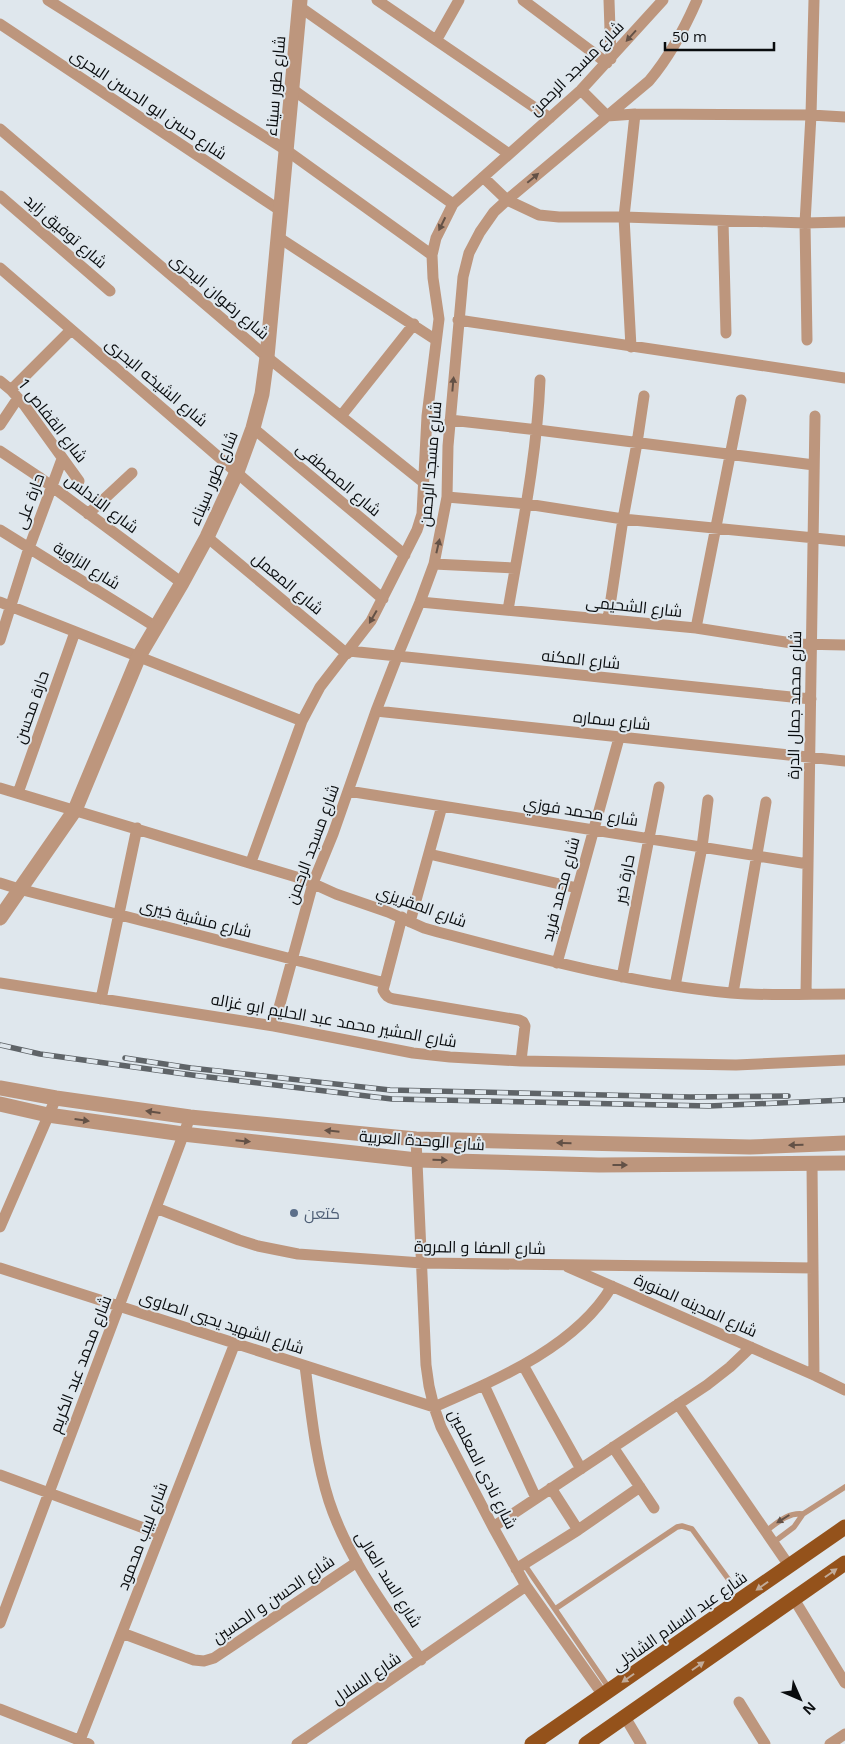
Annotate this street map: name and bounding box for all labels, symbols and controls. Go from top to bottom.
street label: شارع مسجد الرحمن [524,16,629,121]
scale bar [665,20,774,52]
text: 50 m [672,26,707,46]
one-way arrow [625,30,637,42]
street label: شارع طور سيناء [260,35,291,137]
street label: شارع حسن ابو الحسن البحرى [66,43,232,165]
one-way arrow [526,172,539,183]
street label: شارع توفيق زايد [19,189,112,274]
one-way arrow [438,217,446,231]
street label: شارع رضوان البحرى [165,248,274,345]
street label: شارع الشيخه البحرى [100,333,213,432]
street label: شارع القفاص 1 [12,373,93,467]
one-way arrow [449,376,457,392]
street label: شارع مسجد الرحمن [414,400,447,528]
street label: شارع طور سيناء [183,427,244,529]
street label: شارع المصطفى [291,437,386,522]
street label: شارع الاندلس [60,468,143,539]
street label: حارة على [9,470,49,532]
street label: شارع الزاوية [49,536,125,595]
one-way arrow [434,538,442,553]
street label: شارع المعمل [247,547,328,620]
street label: شارع الشحيمى [585,590,683,623]
one-way arrow [368,611,377,624]
street label: شارع محمد جمال الدرة [782,631,807,780]
street label: شارع المكنه [540,644,622,675]
street label: حارة محسن [8,668,54,746]
street label: شارع سماره [572,705,652,736]
street label: شارع مسجد الرحمن [280,781,345,907]
street label: شارع محمد فوزي [521,791,640,834]
street label: شارع محمد فريد [535,834,585,944]
street label: حارة خير [608,853,640,906]
street label: شارع المقريزي [373,880,470,935]
street label: شارع منشية خيرى [137,893,254,944]
street label: شارع المشير محمد عبد الحليم ابو غزاله [209,988,459,1053]
one-way arrow [145,1107,161,1115]
one-way arrow [75,1116,91,1124]
street label: شارع الوحدة العربية [358,1125,486,1156]
one-way arrow [324,1127,340,1135]
one-way arrow [236,1137,252,1145]
one-way arrow [556,1139,572,1147]
one-way arrow [788,1141,804,1149]
one-way arrow [432,1157,448,1165]
one-way arrow [612,1161,628,1169]
place label: كتعن [304,1202,340,1224]
marker: كتعن [288,1207,300,1219]
street label: شارع الصفا و المروة [414,1235,546,1260]
street label: شارع المدينه المنورة [631,1268,761,1343]
street label: شارع الشهيد يحيي الصاوى [137,1285,307,1360]
street label: شارع محمد عبد الكريم [44,1292,117,1436]
street label: شارع نادى المعلمين [442,1405,523,1533]
street label: شارع لبيب محمود [111,1479,174,1593]
one-way arrow [777,1514,790,1524]
street label: شارع السد العالى [350,1526,428,1632]
street label: شارع الحسن و الحسين [207,1550,339,1649]
street label: شارع عبد السلام الشاذلى [607,1566,752,1677]
one-way arrow [824,1568,838,1578]
one-way arrow [755,1581,768,1591]
street label: شارع السلال [327,1647,405,1710]
one-way arrow [691,1661,705,1671]
one-way arrow [621,1673,634,1683]
north arrow [775,1674,825,1724]
text: N [799,1698,820,1719]

